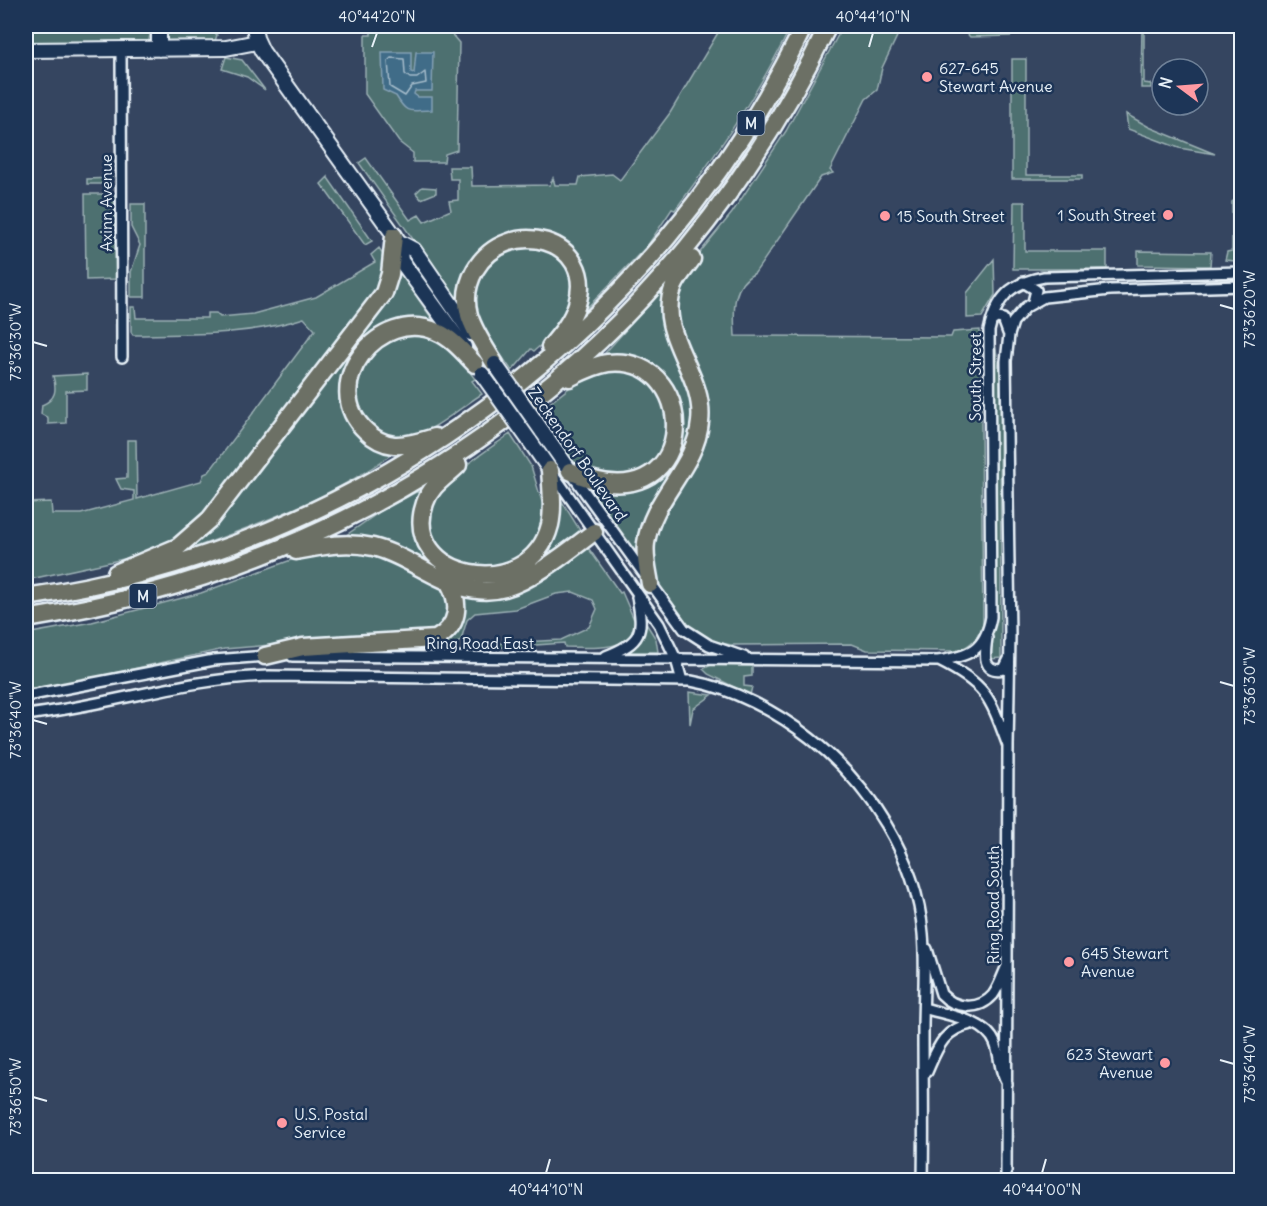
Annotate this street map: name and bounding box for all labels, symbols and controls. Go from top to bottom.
text: 40°44'20"N [339,7,416,26]
text: 40°44'10"N [836,7,910,26]
north arrow [1150,57,1210,117]
place label: 627-645 Stewart Avenue [939,58,1053,96]
marker: 627-645 Stewart Avenue [920,70,934,84]
text: N [1154,75,1177,91]
road number: M [738,111,764,135]
street label: Axinn Avenue [96,154,116,252]
place label: 1 South Street [1057,205,1157,225]
place label: 15 South Street [897,206,1005,226]
marker: 1 South Street [1161,208,1175,222]
marker: 15 South Street [878,209,892,223]
text: 73°36'20"W [1240,270,1259,348]
text: 73°36'30"W [6,303,25,381]
street label: South Street [965,332,985,421]
street label: Zeckendorf Boulevard [524,383,632,525]
road number: M [130,584,156,608]
street label: Ring Road East [426,633,535,653]
text: 73°36'30"W [1240,647,1259,725]
text: 73°36'40"W [6,681,25,759]
street label: Ring Road South [983,846,1003,964]
place label: 645 Stewart Avenue [1081,943,1169,981]
marker: 645 Stewart Avenue [1062,955,1076,969]
text: 73°36'40"W [1240,1025,1259,1103]
place label: 623 Stewart Avenue [1066,1044,1154,1082]
marker: 623 Stewart Avenue [1158,1056,1172,1070]
text: 73°36'50"W [6,1058,25,1136]
place label: U.S. Postal Service [294,1104,368,1142]
marker: U.S. Postal Service [275,1116,289,1130]
text: 40°44'10"N [509,1180,583,1199]
text: 40°44'00"N [1003,1180,1081,1199]

